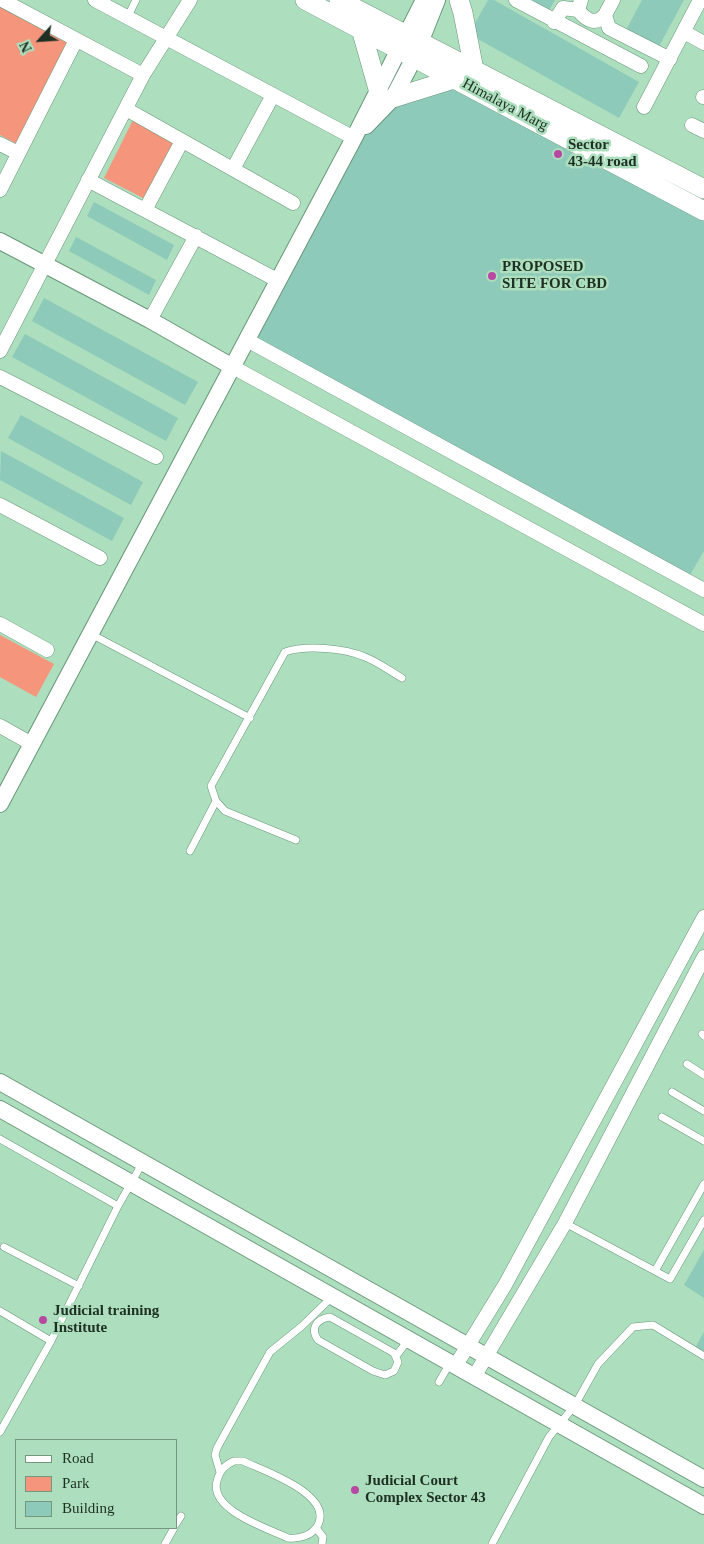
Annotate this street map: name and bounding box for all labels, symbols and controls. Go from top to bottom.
north arrow [15,15,65,65]
text: N [17,39,35,55]
street label: Himalaya Marg [459,75,551,135]
place label: Sector 43-44 road [568,136,636,171]
marker: Sector 43-44 road [552,148,564,160]
place label: PROPOSED SITE FOR CBD [502,258,607,293]
marker: PROPOSED SITE FOR CBD [486,270,498,282]
place label: Judicial training Institute [53,1302,159,1337]
marker: Judicial training Institute [37,1314,49,1326]
legend [15,1439,178,1529]
text: Road [62,1450,94,1466]
place label: Judicial Court Complex Sector 43 [365,1472,486,1507]
text: Park [62,1475,90,1491]
marker: Judicial Court Complex Sector 43 [349,1484,361,1496]
text: Building [62,1500,115,1516]

